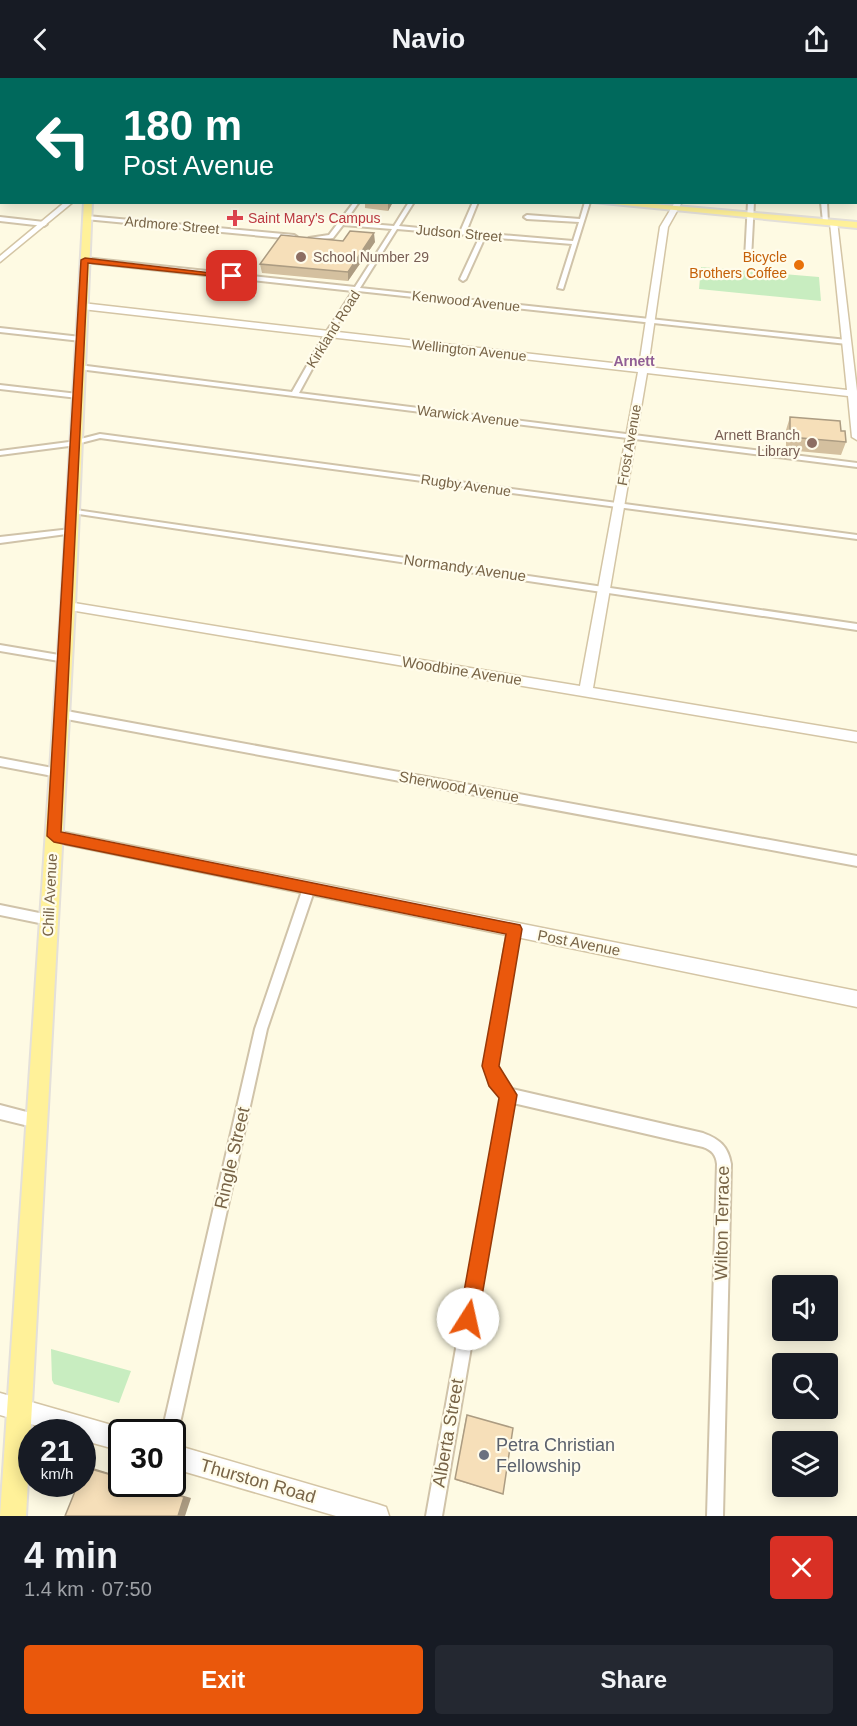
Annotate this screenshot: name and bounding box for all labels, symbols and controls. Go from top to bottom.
icon: back [24,23,57,56]
icon: share [800,23,833,56]
text: Navio [392,24,465,54]
icon: left [24,102,102,180]
text: 180 m [123,102,242,149]
text: Post Avenue [123,151,274,181]
marker: Saint Mary's Campus [226,209,244,227]
place label: Saint Mary's Campus [248,210,381,226]
street label: Ardmore Street [124,213,220,237]
street label: Judson Street [415,221,503,245]
place label: School Number 29 [313,249,429,265]
place label: Bicycle Brothers Coffee [689,249,787,281]
pin [206,250,257,301]
marker: School Number 29 [294,250,308,264]
marker: Bicycle Brothers Coffee [792,258,806,272]
icon: arrive [215,259,248,292]
street label: Kirkland Road [303,287,363,371]
street label: Kenwood Avenue [411,287,521,315]
street label: Wellington Avenue [411,336,527,364]
district label: Arnett [613,353,655,369]
street label: Warwick Avenue [416,402,520,430]
street label: Frost Avenue [614,403,644,487]
place label: Arnett Branch Library [714,427,800,459]
marker: Arnett Branch Library [805,436,819,450]
street label: Rugby Avenue [420,471,512,499]
street label: Normandy Avenue [403,551,527,584]
street label: Woodbine Avenue [401,653,523,688]
street label: Sherwood Avenue [398,768,520,805]
street label: Chili Avenue [39,853,60,937]
street label: Post Avenue [536,926,622,959]
street label: Ringle Street [211,1105,253,1211]
street label: Wilton Terrace [711,1165,733,1281]
map controls [772,1275,838,1497]
button: sound [772,1275,838,1341]
position arrow [436,1287,500,1351]
button: search [772,1353,838,1419]
street label: Alberta Street [429,1377,467,1489]
speed limit sign: 30 [108,1419,186,1497]
button: layers [772,1431,838,1497]
text: 21 [40,1434,74,1467]
place label: Petra Christian Fellowship [496,1435,615,1476]
marker: Petra Christian Fellowship [477,1448,491,1462]
street label: Thurston Road [198,1455,318,1507]
text: km/h [41,1465,73,1482]
text: 4 min [24,1535,118,1576]
button: close [770,1536,833,1599]
text: 1.4 km · 07:50 [24,1578,152,1600]
button: Exit [24,1645,423,1714]
button: Share [435,1645,833,1714]

